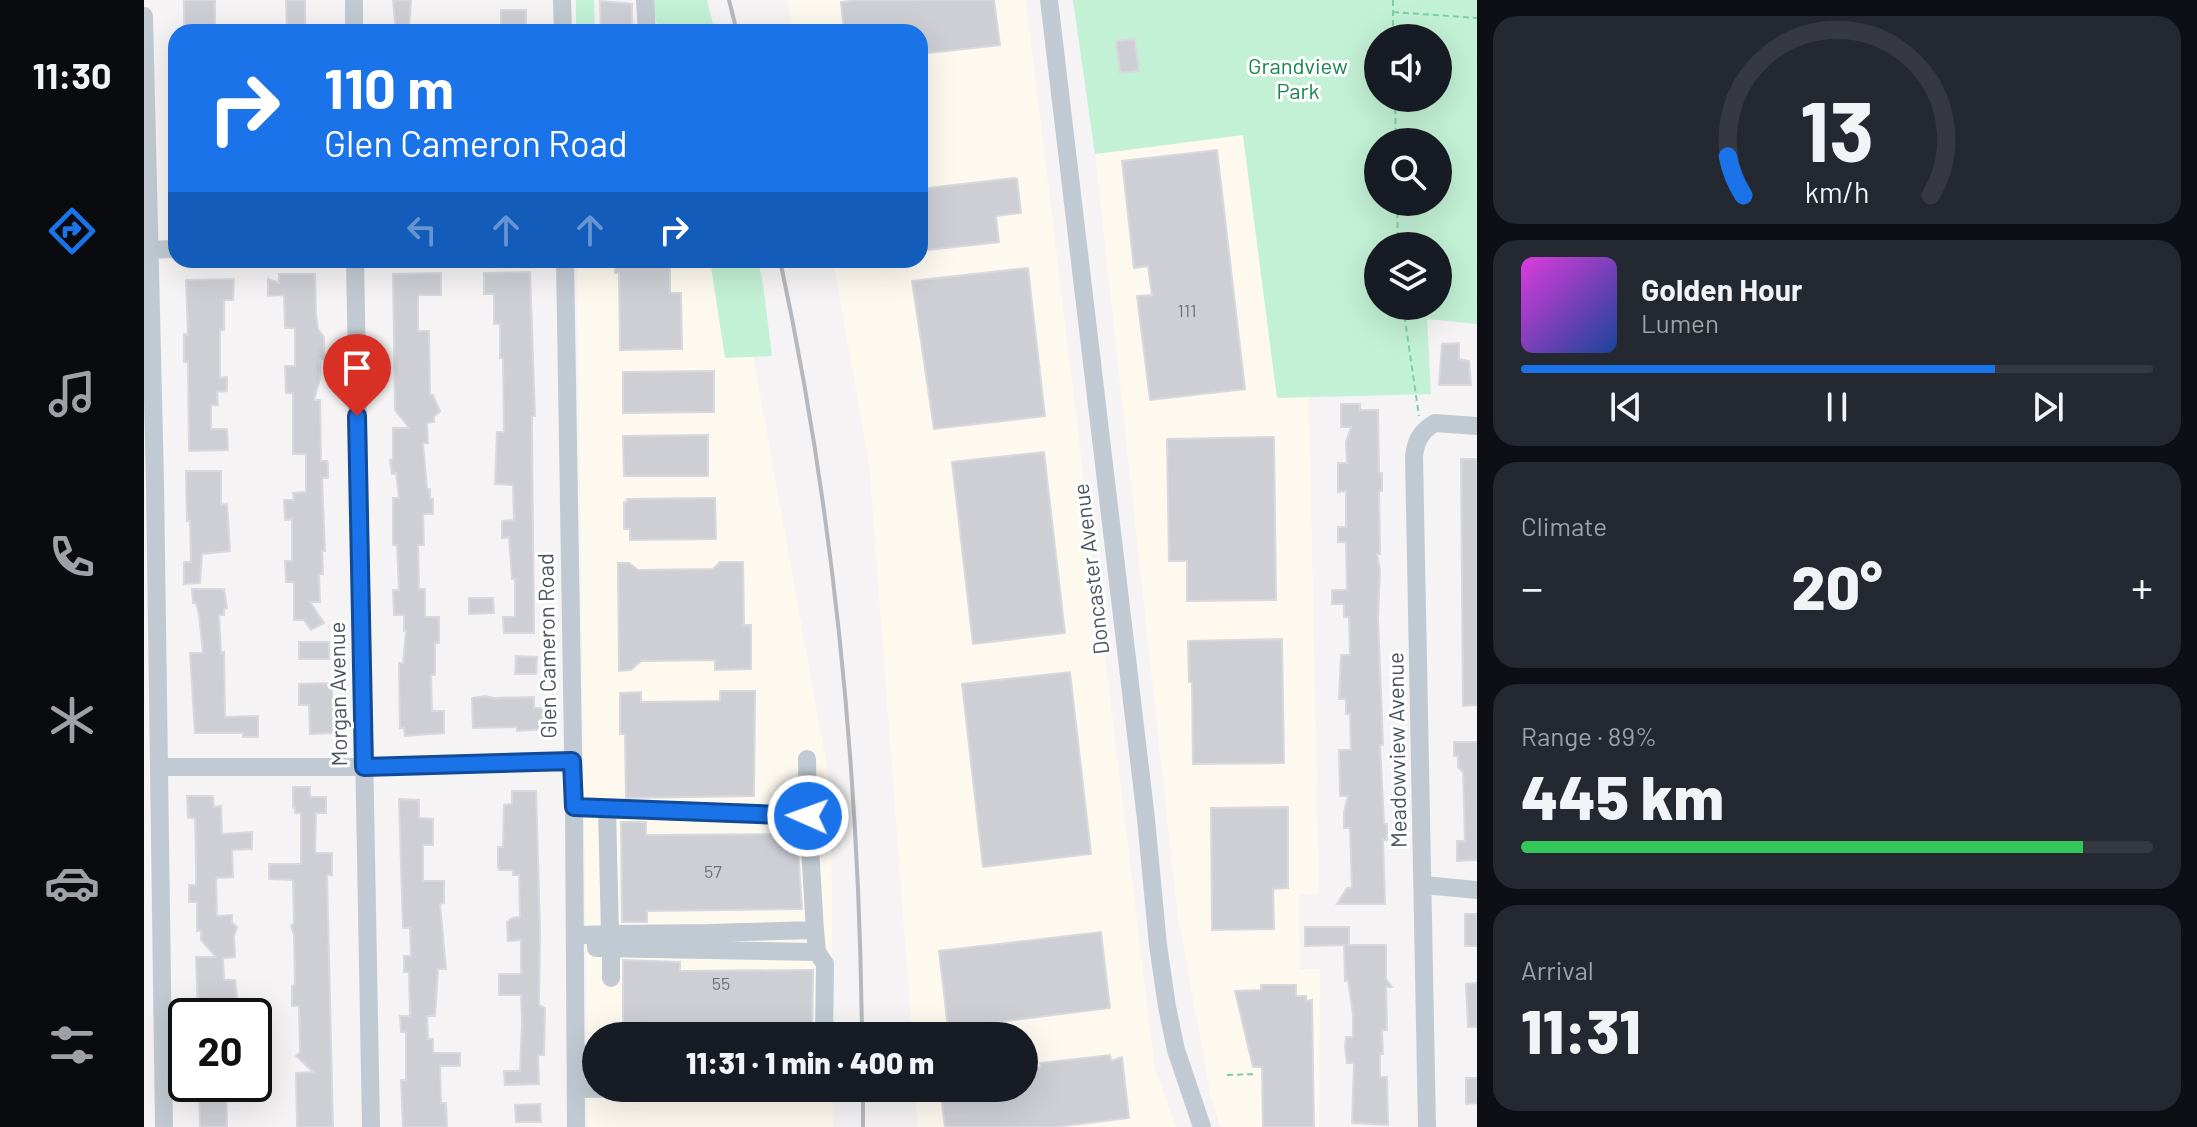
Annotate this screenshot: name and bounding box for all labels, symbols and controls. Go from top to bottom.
map controls [1364,24,1452,320]
button: sound [1364,24,1452,112]
park label: Grandview Park [1248,52,1348,103]
text: 11:30 [33,53,111,96]
text: 110 m [324,53,454,120]
icon: right [192,56,296,160]
text: 13 [1800,79,1874,179]
text: Glen Cameron Road [324,121,628,164]
button: search [1364,128,1452,216]
text: km/h [1805,174,1869,209]
icon: directions [44,203,100,259]
icon: left [400,208,444,252]
icon: ahead [484,208,528,252]
icon: ahead [568,208,612,252]
icon: right [652,208,696,252]
button: layers [1364,232,1452,320]
text: Golden Hour [1641,271,1803,307]
house number: 111 [1177,299,1197,321]
text: Lumen [1641,307,1719,338]
pin [323,334,391,416]
icon: arrive [335,346,379,390]
icon: music [44,366,100,422]
icon: previous [1604,385,1648,429]
icon: pause [1815,385,1859,429]
icon: next [2026,385,2070,429]
street label: Doncaster Avenue [1067,482,1113,656]
text: Climate [1521,510,1607,541]
icon: phone [44,529,100,585]
text: 20° [1792,550,1882,622]
street label: Glen Cameron Road [531,553,561,739]
text: − [1521,560,1543,613]
text: + [2131,560,2153,613]
street label: Morgan Avenue [323,621,351,767]
street label: Meadowview Avenue [1381,652,1411,848]
icon: climate [44,692,100,748]
text: Range · 89% [1521,720,1657,751]
text: 445 km [1521,760,1724,832]
position arrow [766,774,850,858]
icon: car [44,855,100,911]
house number: 57 [704,860,722,882]
text: Arrival [1521,954,1594,985]
house number: 55 [712,972,730,994]
text: 11:31 [1521,994,1641,1066]
speed limit sign: 20 [168,998,272,1102]
icon: filters [44,1017,100,1073]
text: 11:31 · 1 min · 400 m [686,1044,934,1080]

